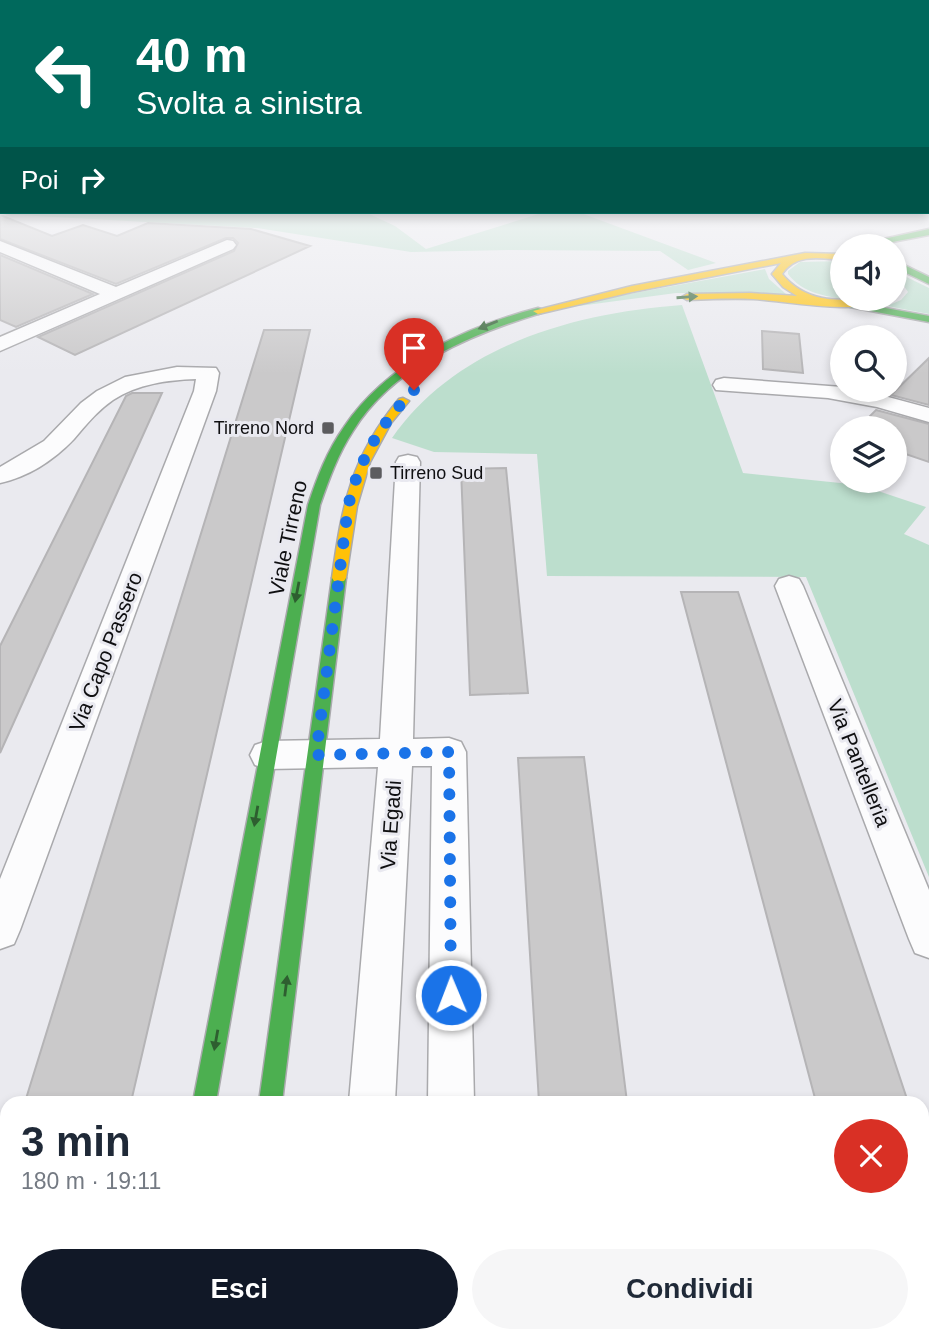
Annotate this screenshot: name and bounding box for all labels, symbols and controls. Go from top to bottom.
icon: left [21,28,112,119]
text: 40 m [136,28,248,82]
text: Svolta a sinistra [136,85,362,121]
icon: right [73,161,111,199]
text: Poi [21,165,59,195]
map controls [830,234,907,493]
button: sound [830,234,907,311]
one-way arrow [676,291,698,302]
pin [384,318,444,390]
one-way arrow [478,320,499,331]
button: search [830,325,907,402]
icon: arrive [395,329,433,367]
button: layers [830,416,907,493]
place label: Tirreno Nord [214,418,314,438]
marker: Tirreno Nord [320,420,336,436]
place label: Tirreno Sud [390,463,483,483]
marker: Tirreno Sud [368,465,384,481]
street label: Viale Tirreno [264,478,311,598]
street label: Via Capo Passero [65,569,147,735]
one-way arrow [292,581,303,603]
street label: Via Pantelleria [824,696,896,830]
street label: Via Egadi [376,780,405,870]
one-way arrow [250,805,261,827]
position arrow [414,958,488,1032]
one-way arrow [280,975,291,997]
one-way arrow [210,1029,221,1051]
text: 3 min [21,1118,131,1165]
button: close [834,1119,908,1193]
text: 180 m · 19:11 [21,1168,161,1194]
button: Esci [21,1249,458,1329]
button: Condividi [472,1249,908,1329]

